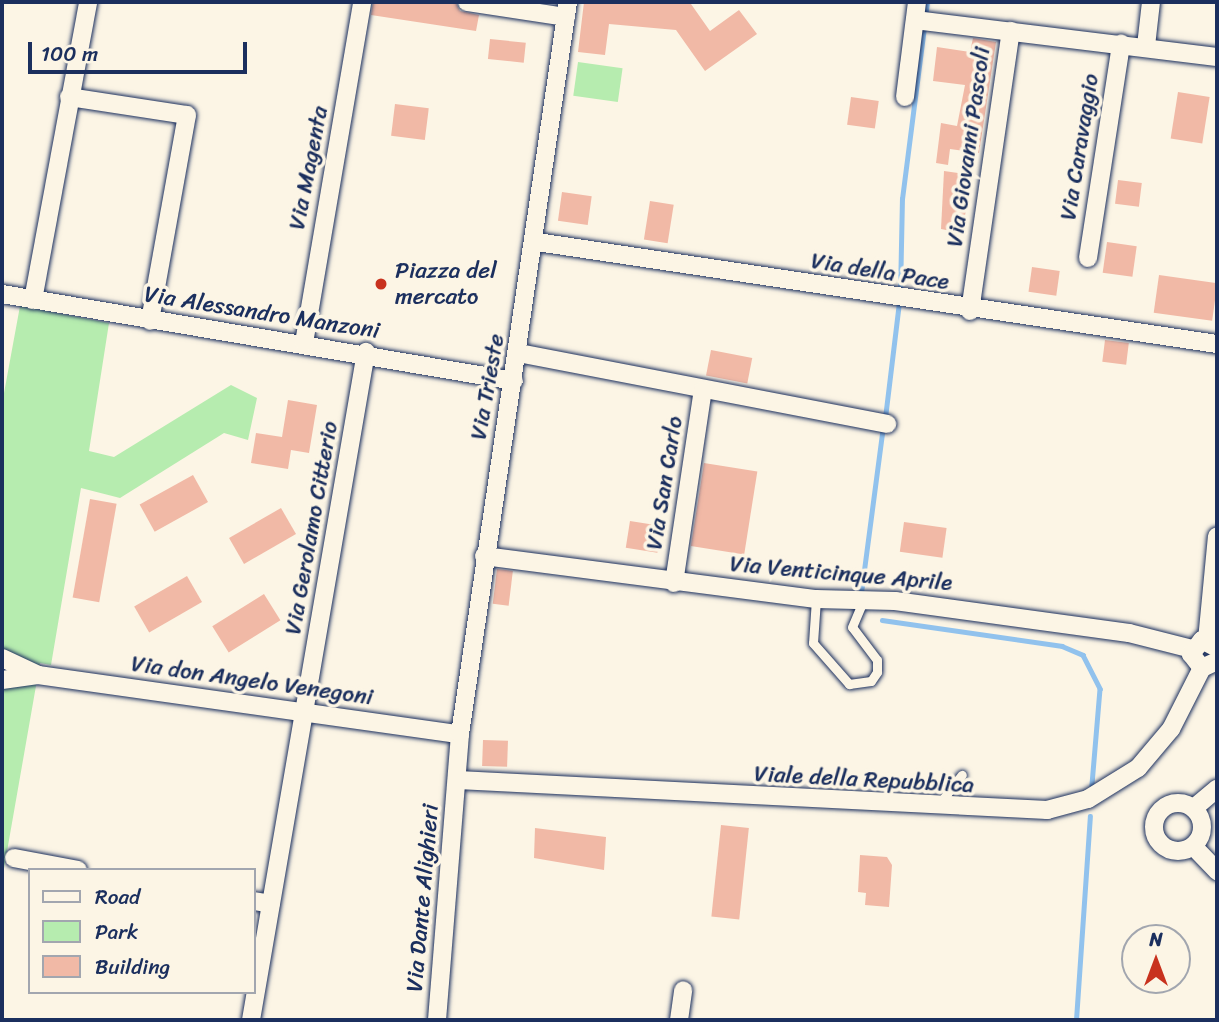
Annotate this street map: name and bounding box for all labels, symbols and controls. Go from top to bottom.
scale bar [32,28,250,72]
text: 100 m [41,35,98,73]
street label: Via Giovanni Pascoli [941,45,997,249]
street label: Via Caravaggio [1055,72,1105,222]
street label: Via Magenta [284,104,334,232]
street label: Via della Pace [808,247,952,297]
place label: Piazza del mercato [395,257,497,311]
marker: Piazza del mercato [373,276,389,292]
street label: Via Alessandro Manzoni [142,281,382,345]
street label: Via Trieste [465,332,511,442]
street label: Via San Carlo [641,414,689,552]
street label: Via Gerolamo Citterio [280,419,344,637]
street label: Via Venticinque Aprile [729,551,953,597]
street label: Via don Angelo Venegoni [129,650,375,712]
street label: Viale della Repubblica [753,760,975,800]
street label: Via Dante Alighieri [401,803,445,993]
legend [28,868,256,994]
text: Road [95,878,140,916]
text: Park [95,913,138,951]
text: N [1149,923,1163,956]
north arrow [1121,924,1191,994]
text: Building [95,948,170,986]

